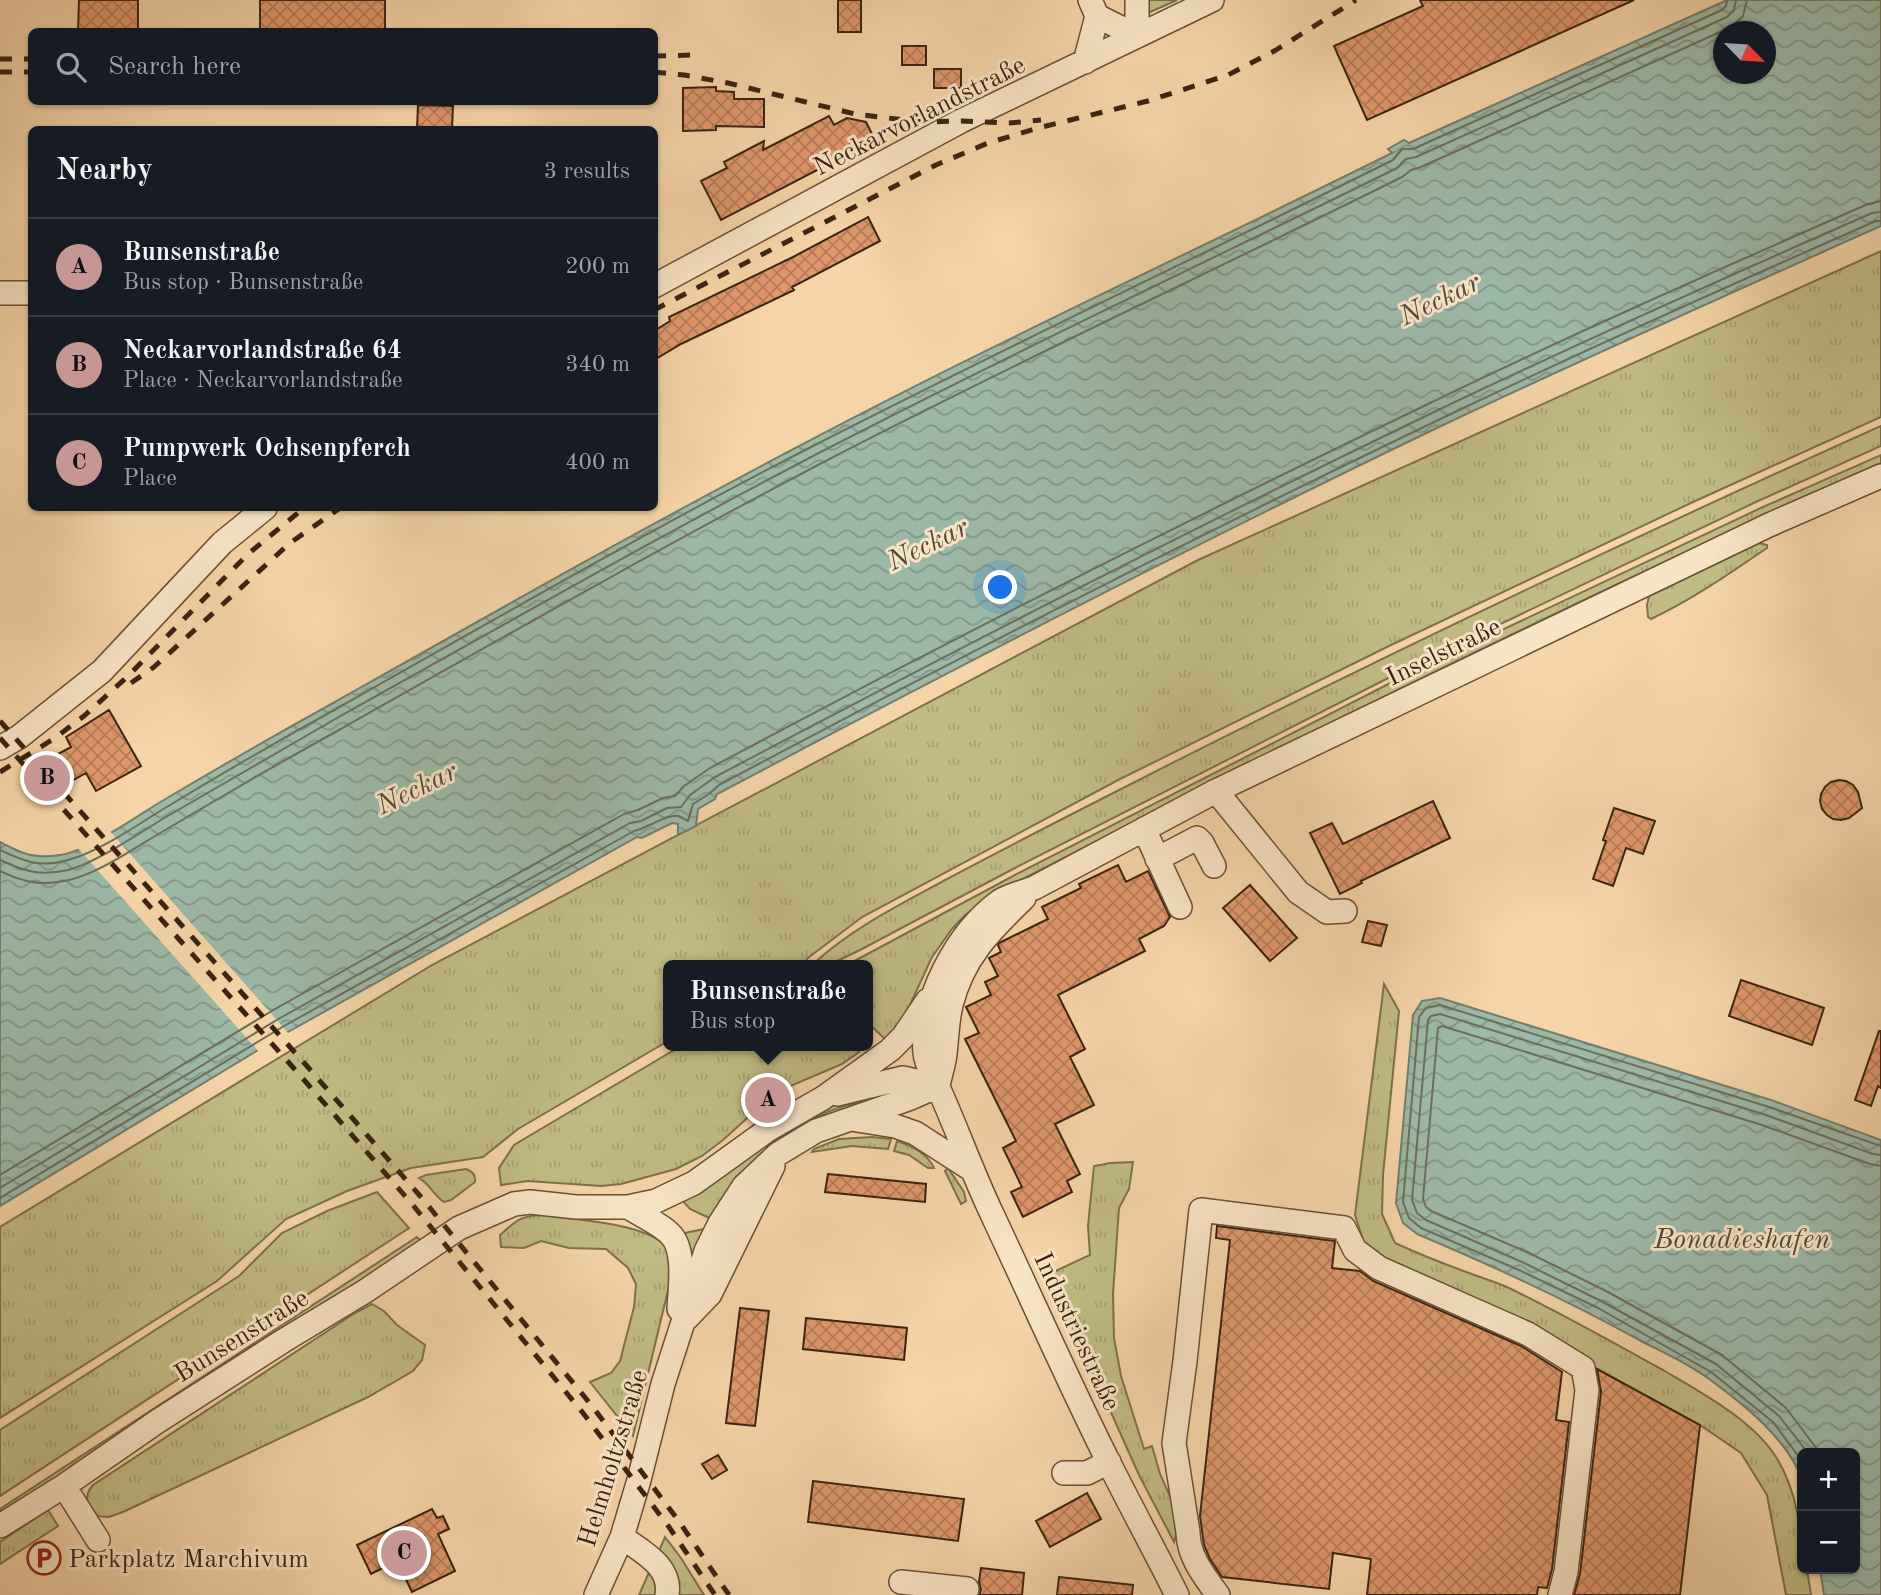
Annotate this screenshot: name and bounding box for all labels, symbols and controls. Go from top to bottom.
north arrow [1713,21,1776,84]
search box [28,28,658,105]
icon: search [52,48,90,86]
street label: Neckarvorlandstraße [810,52,1030,181]
text: Search here [108,54,241,80]
text: Nearby [56,156,153,186]
text: 3 results [544,160,630,183]
text: Bunsenstraße [123,240,280,266]
text: A [70,255,88,278]
text: 200 m [565,255,630,278]
water label: Neckar [1395,269,1486,333]
text: Bus stop · Bunsenstraße [123,271,363,294]
text: Neckarvorlandstraße 64 [123,338,402,364]
text: B [71,353,87,376]
text: 340 m [565,353,630,376]
text: Place · Neckarvorlandstraße [123,369,403,392]
text: Pumpwerk Ochsenpferch [123,436,411,462]
text: C [71,451,87,474]
text: 400 m [565,451,630,474]
text: Place [123,467,177,490]
water label: Neckar [883,514,974,578]
your location [983,570,1017,604]
street label: Inselstraße [1382,614,1505,692]
pin: B [24,752,70,804]
water label: Neckar [372,758,463,822]
popup [663,960,873,1051]
text: Bunsenstraße [690,979,847,1005]
text: Bus stop [690,1010,775,1033]
pin: A [745,1074,791,1126]
water label: Bonadieshafen [1653,1227,1830,1255]
street label: Industriestraße [1028,1249,1124,1415]
street label: Bunsenstraße [170,1285,314,1388]
street label: Helmholtzstraße [575,1367,653,1550]
map controls [1797,1448,1860,1574]
button: + [1797,1448,1860,1511]
button: − [1797,1511,1860,1574]
pin: C [381,1527,427,1579]
parking icon: Parkplatz Marchivum [25,1539,63,1577]
place label: Parkplatz Marchivum [68,1547,309,1573]

